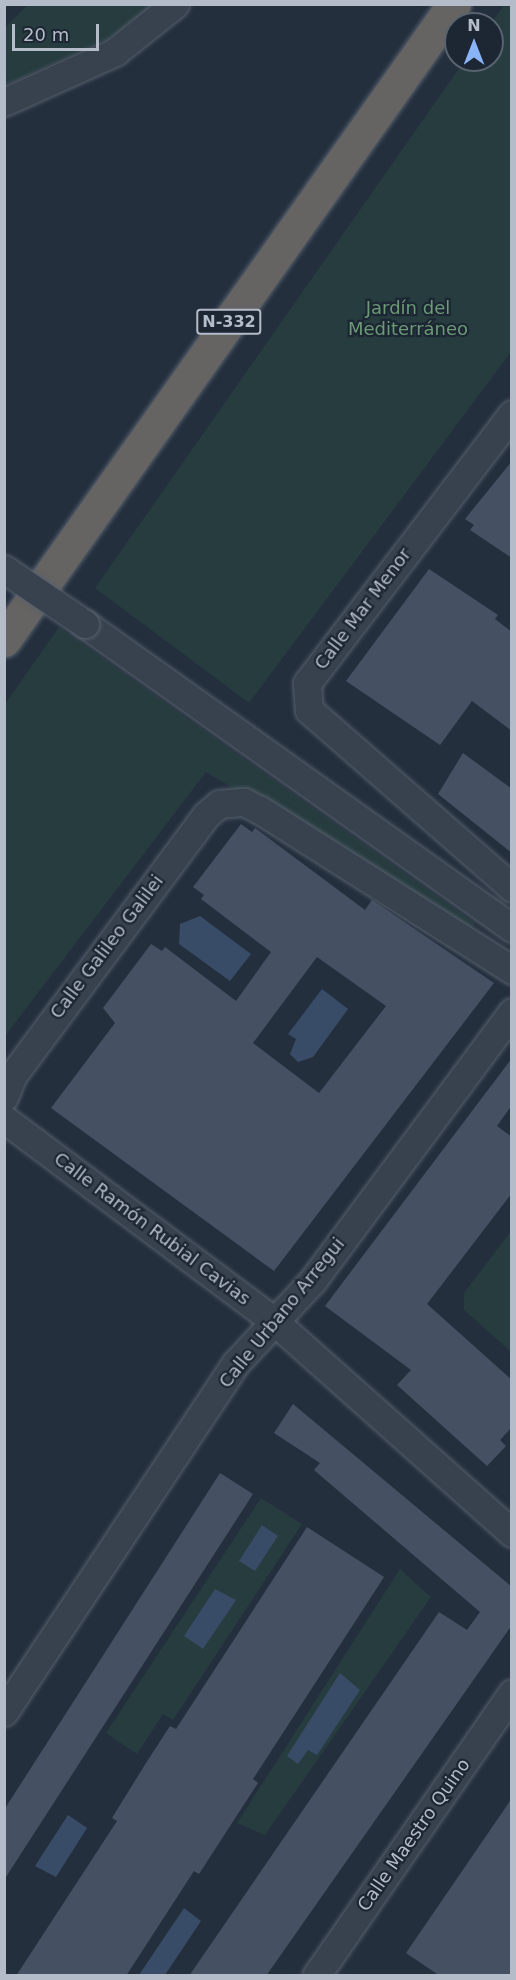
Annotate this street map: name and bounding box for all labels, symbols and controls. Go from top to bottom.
scale bar [15,12,102,50]
north arrow [444,12,504,72]
text: N [467,16,481,35]
text: 20 m [23,24,69,45]
park label: Jardín del Mediterráneo [348,298,468,340]
road number: N-332 [196,309,262,335]
street label: Calle Mar Menor [310,544,416,674]
street label: Calle Galileo Galilei [46,871,168,1023]
street label: Calle Ramón Rubial Cavias [50,1148,254,1310]
street label: Calle Urbano Arregui [215,1234,349,1392]
street label: Calle Maestro Quino [353,1755,475,1915]

